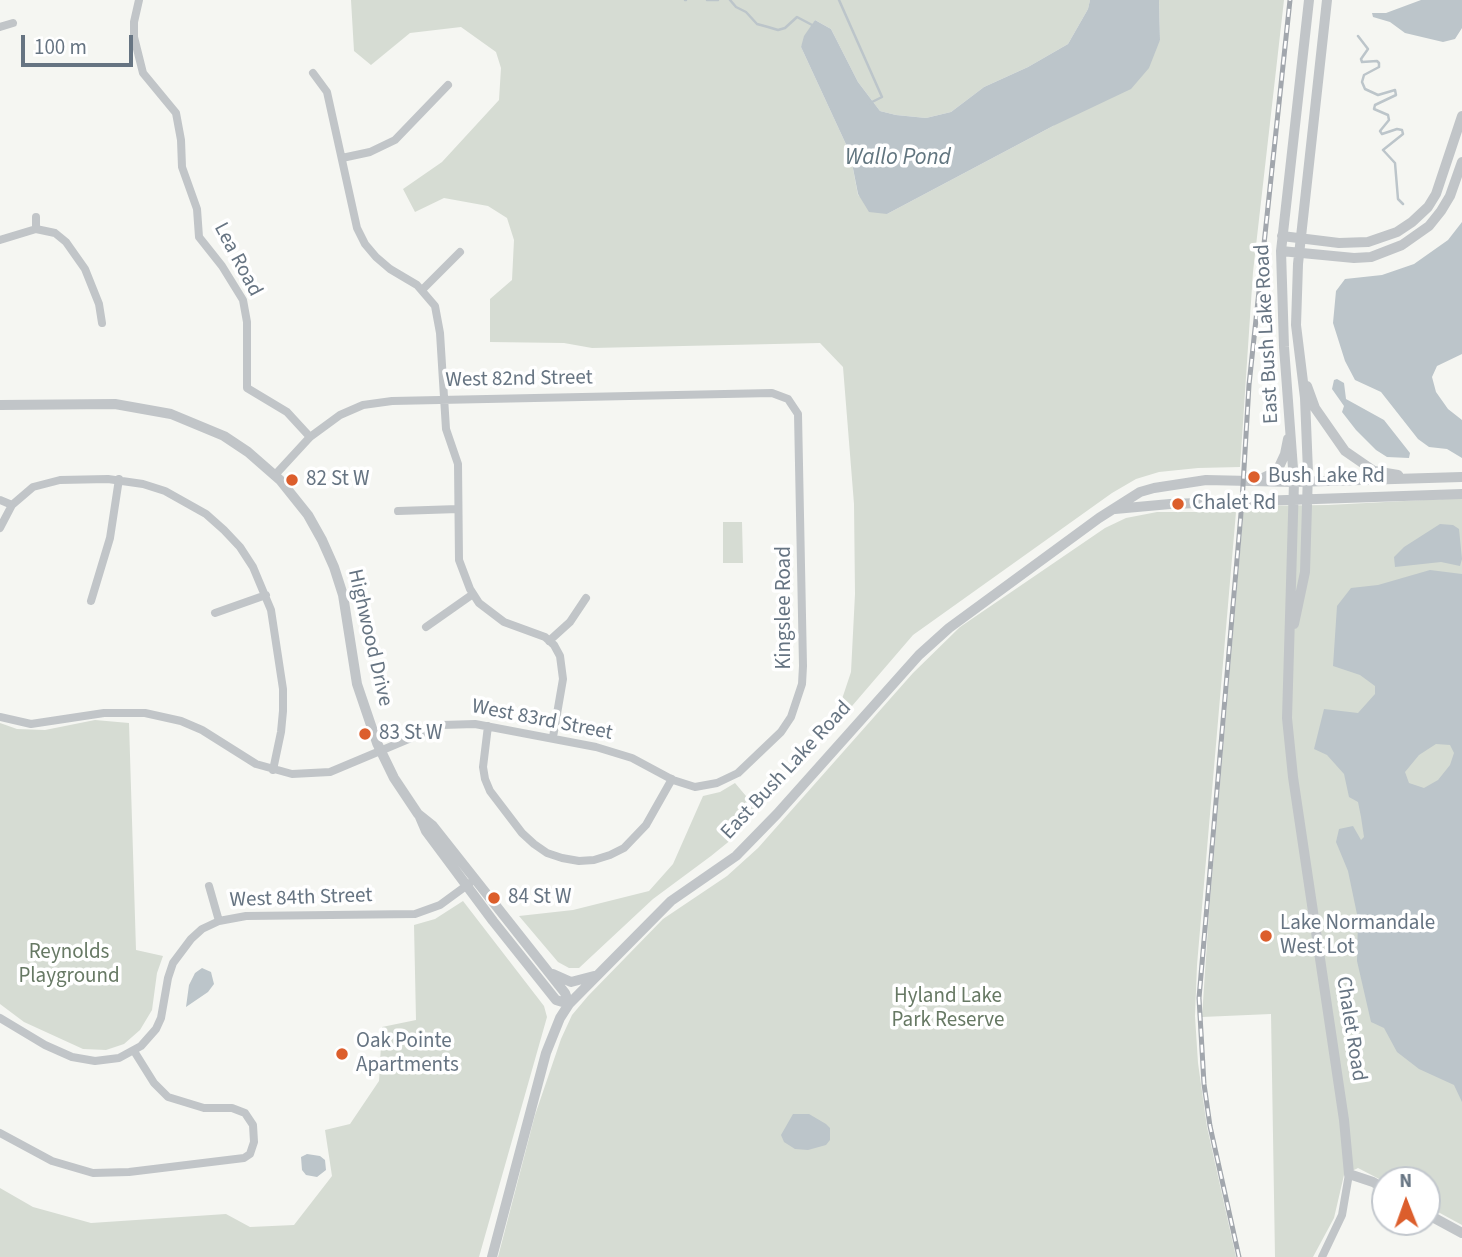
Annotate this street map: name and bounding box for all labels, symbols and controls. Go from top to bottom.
scale bar [24,21,136,65]
text: 100 m [34,32,87,62]
water label: Wallo Pond [845,145,951,173]
street label: Lea Road [207,219,267,301]
street label: East Bush Lake Road [1251,243,1285,425]
street label: West 82nd Street [445,366,593,394]
place label: Bush Lake Rd [1268,464,1385,490]
place label: 82 St W [306,467,370,493]
marker: Bush Lake Rd [1246,469,1262,485]
marker: 82 St W [284,472,300,488]
place label: Chalet Rd [1192,491,1276,517]
marker: Chalet Rd [1170,496,1186,512]
street label: Kingslee Road [772,546,798,670]
street label: Highwood Drive [341,567,397,709]
street label: West 83rd Street [469,695,615,747]
street label: East Bush Lake Road [716,697,858,845]
place label: 83 St W [379,721,443,747]
marker: 83 St W [357,726,373,742]
street label: West 84th Street [229,884,373,914]
place label: 84 St W [508,885,572,911]
marker: 84 St W [486,890,502,906]
place label: Lake Normandale West Lot [1280,911,1435,961]
marker: Lake Normandale West Lot [1258,928,1274,944]
park label: Reynolds Playground [18,940,120,990]
street label: Chalet Road [1329,975,1371,1083]
park label: Hyland Lake Park Reserve [892,984,1004,1034]
place label: Oak Pointe Apartments [356,1029,459,1079]
marker: Oak Pointe Apartments [334,1046,350,1062]
north arrow [1371,1166,1441,1236]
text: N [1399,1168,1412,1195]

